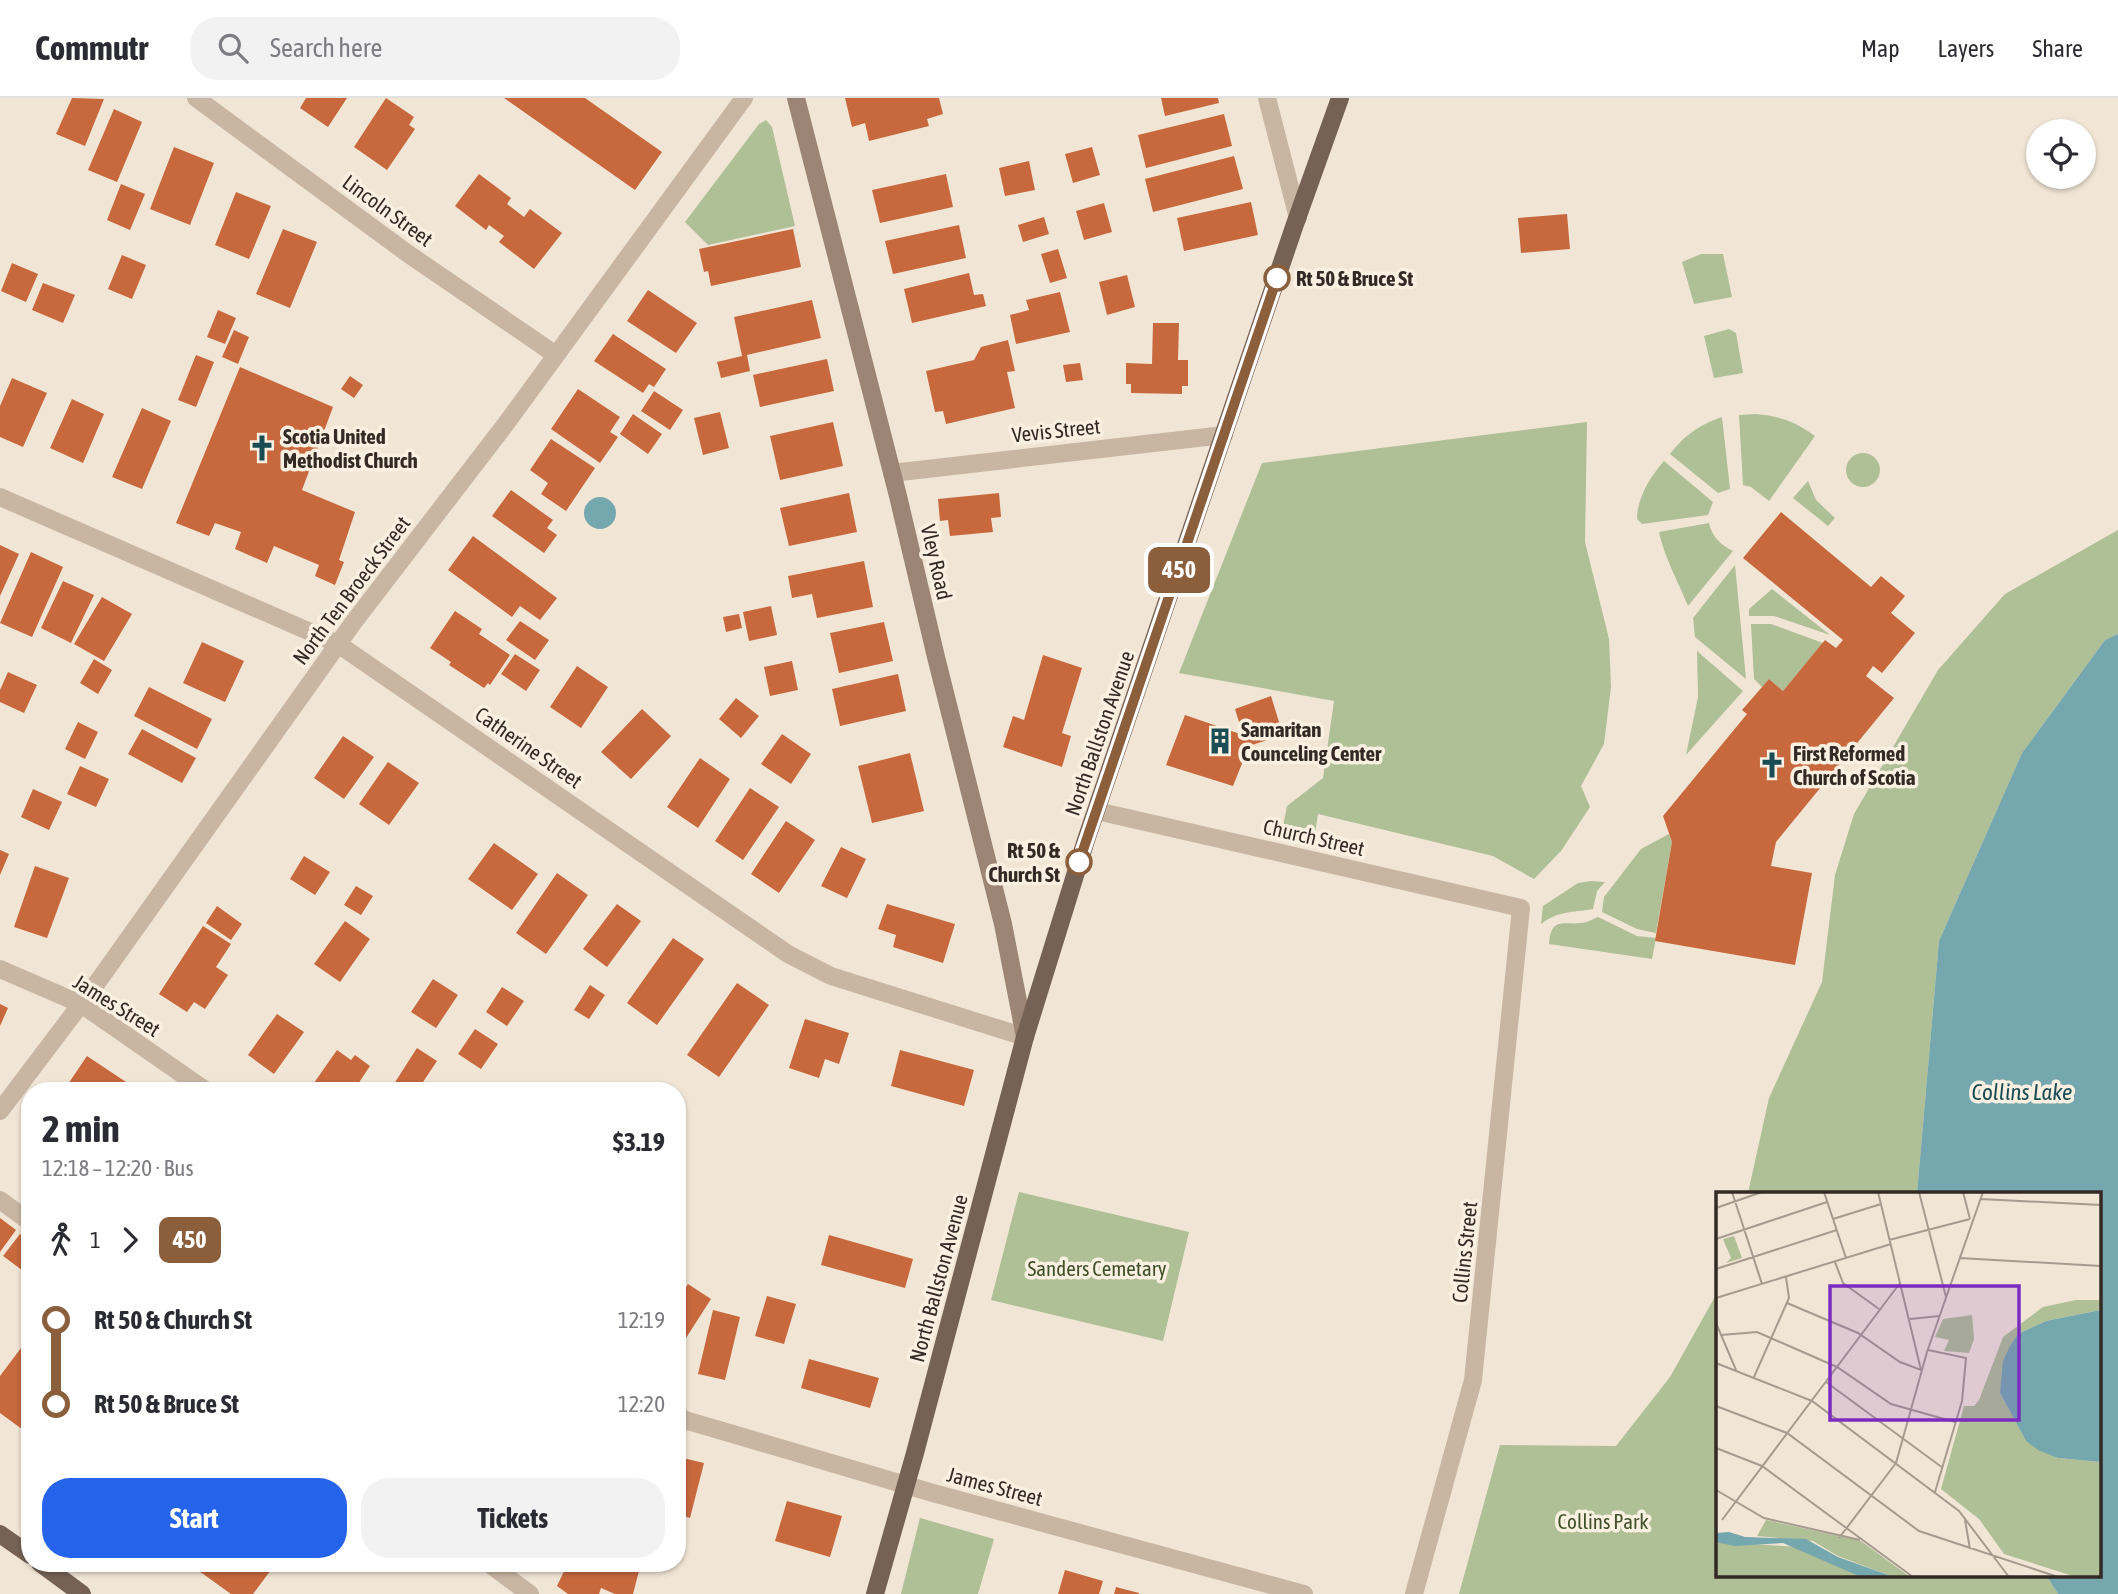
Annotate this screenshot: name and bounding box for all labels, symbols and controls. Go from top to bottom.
search box [190,17,680,80]
text: Commutr [35,29,148,67]
icon: search [214,29,252,67]
text: Search here [270,33,382,63]
text: Map [1861,35,1900,62]
text: Layers [1938,35,1994,62]
text: Share [2032,35,2083,62]
map controls [2026,119,2096,189]
button: locate [2026,119,2096,189]
street label: Lincoln Street [338,169,438,251]
marker: Rt 50 & Bruce St [1264,265,1290,291]
place label: Rt 50 & Bruce St [1296,266,1413,290]
street label: Vevis Street [1011,413,1101,447]
place label: Scotia United Methodist Church [283,424,418,472]
church icon: Scotia United Methodist Church [247,433,277,463]
street label: North Ten Broeck Street [287,511,415,669]
street label: Vley Road [917,522,957,602]
line badge: 450 [1139,547,1219,593]
text: 450 [1162,556,1196,583]
street label: North Ballston Avenue [1060,648,1138,818]
street label: Catherine Street [471,701,587,793]
place label: Samaritan Counceling Center [1241,717,1382,765]
building icon: Samaritan Counceling Center [1205,726,1235,756]
place label: First Reformed Church of Scotia [1793,741,1916,789]
church icon: First Reformed Church of Scotia [1757,750,1787,780]
street label: Church Street [1261,814,1367,860]
place label: Rt 50 & Church St [988,838,1061,886]
marker: Rt 50 & Church St [1066,849,1092,875]
street label: James Street [69,969,165,1041]
water label: Collins Lake [1972,1079,2072,1105]
text: 2 min [42,1107,120,1150]
text: $3.19 [613,1127,665,1157]
text: 12:18 – 12:20 · Bus [42,1155,194,1181]
street label: North Ballston Avenue [904,1192,972,1364]
inset map [1716,1192,2100,1576]
street label: Collins Street [1447,1200,1481,1304]
icon: walk [42,1221,80,1259]
icon: forward [111,1221,149,1259]
text: 450 [173,1226,207,1253]
text: 1 [90,1227,101,1253]
park label: Sanders Cemetary [1027,1256,1167,1280]
text: Rt 50 & Church St [94,1305,252,1335]
text: 12:19 [618,1307,665,1333]
text: Rt 50 & Bruce St [94,1389,239,1419]
text: 12:20 [618,1391,665,1417]
street label: James Street [945,1462,1045,1510]
button: Start [42,1478,347,1558]
button: Tickets [361,1478,665,1558]
park label: Collins Park [1558,1509,1648,1533]

